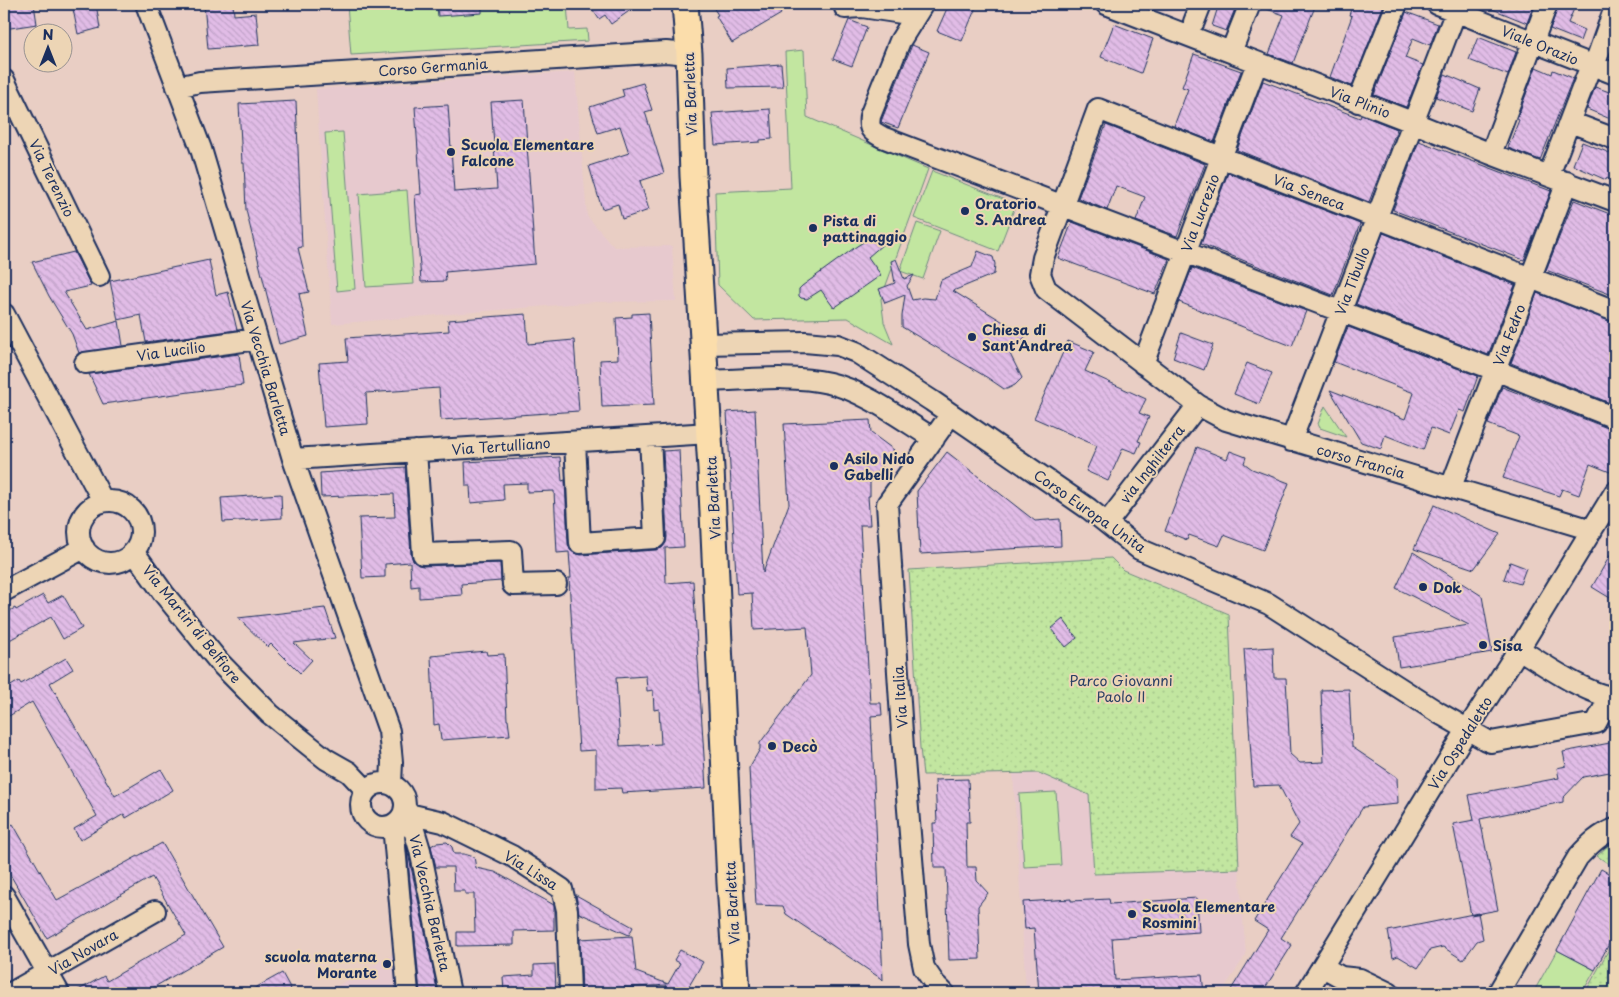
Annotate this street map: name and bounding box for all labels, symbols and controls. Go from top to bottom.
street label: Viale Orazio [1498,20,1582,70]
north arrow [22,22,72,72]
text: N [42,24,54,45]
street label: Via Barletta [678,52,702,136]
street label: Corso Germania [378,53,489,81]
street label: Via Plinio [1327,81,1394,123]
place label: Scuola Elementare Falcone [461,134,594,171]
street label: Via Terenzio [24,136,80,221]
marker: Scuola Elementare Falcone [445,146,457,158]
street label: Via Seneca [1270,169,1348,215]
street label: Via Lucrezio [1176,171,1225,255]
place label: Oratorio S. Andrea [975,193,1047,230]
marker: Oratorio S. Andrea [959,205,971,217]
place label: Pista di pattinaggio [823,210,907,247]
marker: Pista di pattinaggio [807,222,819,234]
street label: Via Tibullo [1329,243,1375,318]
street label: Via Vecchia Barletta [236,298,297,438]
street label: Via Fedro [1488,301,1530,369]
place label: Chiesa di Sant'Andrea [982,319,1073,356]
marker: Chiesa di Sant'Andrea [966,331,978,343]
street label: Via Lucilio [135,336,207,366]
street label: via Inghilterra [1115,420,1190,508]
street label: Via Tertulliano [451,432,551,460]
street label: corso Francia [1314,438,1408,484]
place label: Asilo Nido Gabelli [844,448,914,485]
street label: Via Barletta [700,456,726,540]
marker: Asilo Nido Gabelli [828,460,840,472]
street label: Corso Europa Unita [1030,464,1150,558]
street label: Via Martiri di Belfiore [138,560,246,688]
place label: Dok [1433,577,1462,598]
marker: Dok [1417,581,1429,593]
place label: Sisa [1493,635,1523,656]
marker: Sisa [1477,639,1489,651]
street label: Via Italia [887,665,913,729]
park label: Parco Giovanni Paolo II [1069,670,1173,707]
street label: Via Ospedaletto [1423,692,1497,794]
place label: Decò [782,736,817,757]
marker: Decò [766,740,778,752]
street label: Via Vecchia Barletta [404,832,456,974]
street label: Via Lissa [500,845,562,895]
street label: Via Barletta [719,861,745,945]
place label: Scuola Elementare Rosmini [1142,896,1275,933]
marker: Scuola Elementare Rosmini [1126,908,1138,920]
street label: Via Novara [44,924,122,980]
place label: scuola materna Morante [265,946,377,983]
marker: scuola materna Morante [381,958,393,970]

